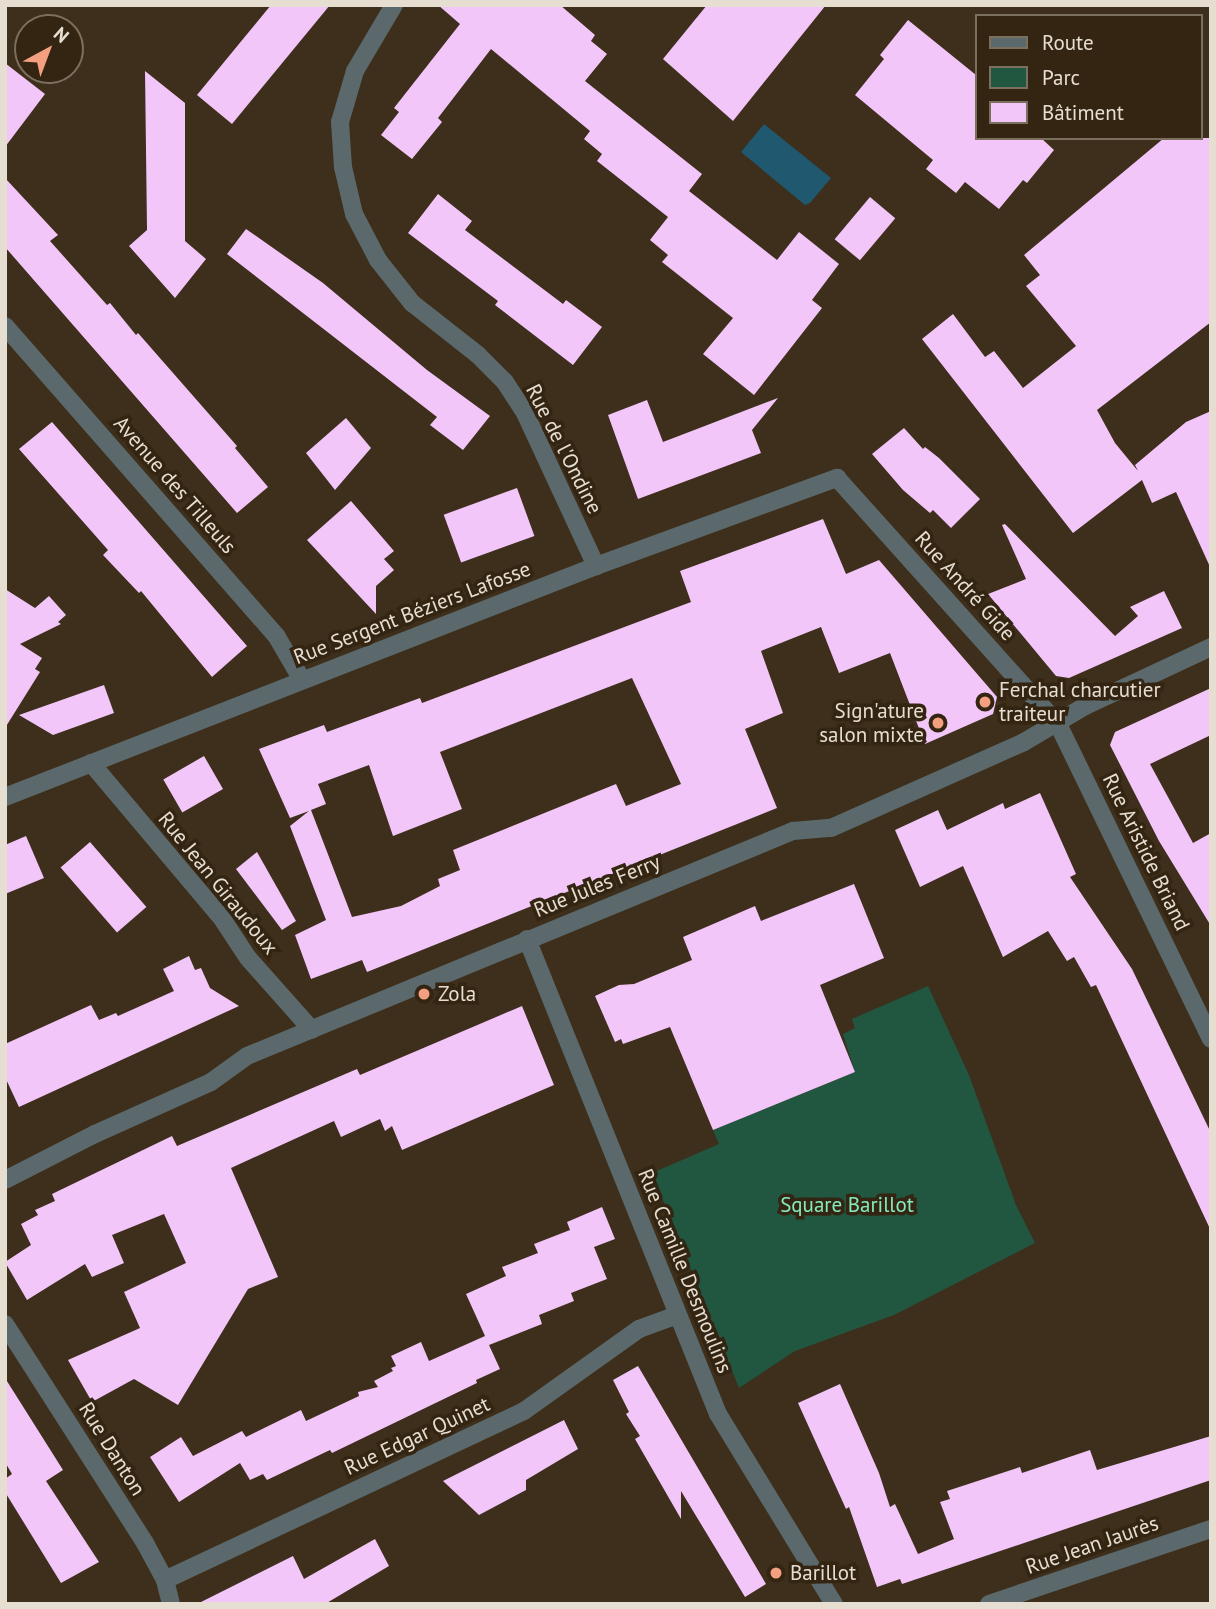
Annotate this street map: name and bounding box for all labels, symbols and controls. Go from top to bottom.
north arrow [14,14,84,84]
legend [974,14,1202,140]
text: N [49,22,74,48]
text: Route [1042,29,1094,56]
text: Parc [1042,64,1080,91]
text: Bâtiment [1042,99,1124,126]
street label: Rue de l'Ondine [520,380,608,518]
street label: Avenue des Tilleuls [108,411,242,559]
street label: Rue André Gide [909,526,1021,646]
street label: Rue Sergent Béziers Lafosse [290,556,534,670]
place label: Ferchal charcutier traiteur [999,677,1161,727]
marker: Ferchal charcutier traiteur [977,694,993,710]
place label: Sign'ature salon mixte [819,698,924,748]
marker: Sign'ature salon mixte [930,715,946,731]
street label: Rue Aristide Briand [1097,769,1195,935]
street label: Rue Jean Giraudoux [153,807,283,959]
street label: Rue Jules Ferry [530,849,664,923]
place label: Zola [438,981,476,1007]
marker: Zola [416,986,432,1002]
street label: Rue Camille Desmoulins [632,1165,738,1377]
park label: Square Barillot [780,1192,914,1218]
street label: Rue Edgar Quinet [340,1391,494,1481]
street label: Rue Danton [73,1398,151,1500]
street label: Rue Jean Jaurès [1022,1511,1162,1579]
place label: Barillot [790,1560,856,1586]
marker: Barillot [768,1565,784,1581]

